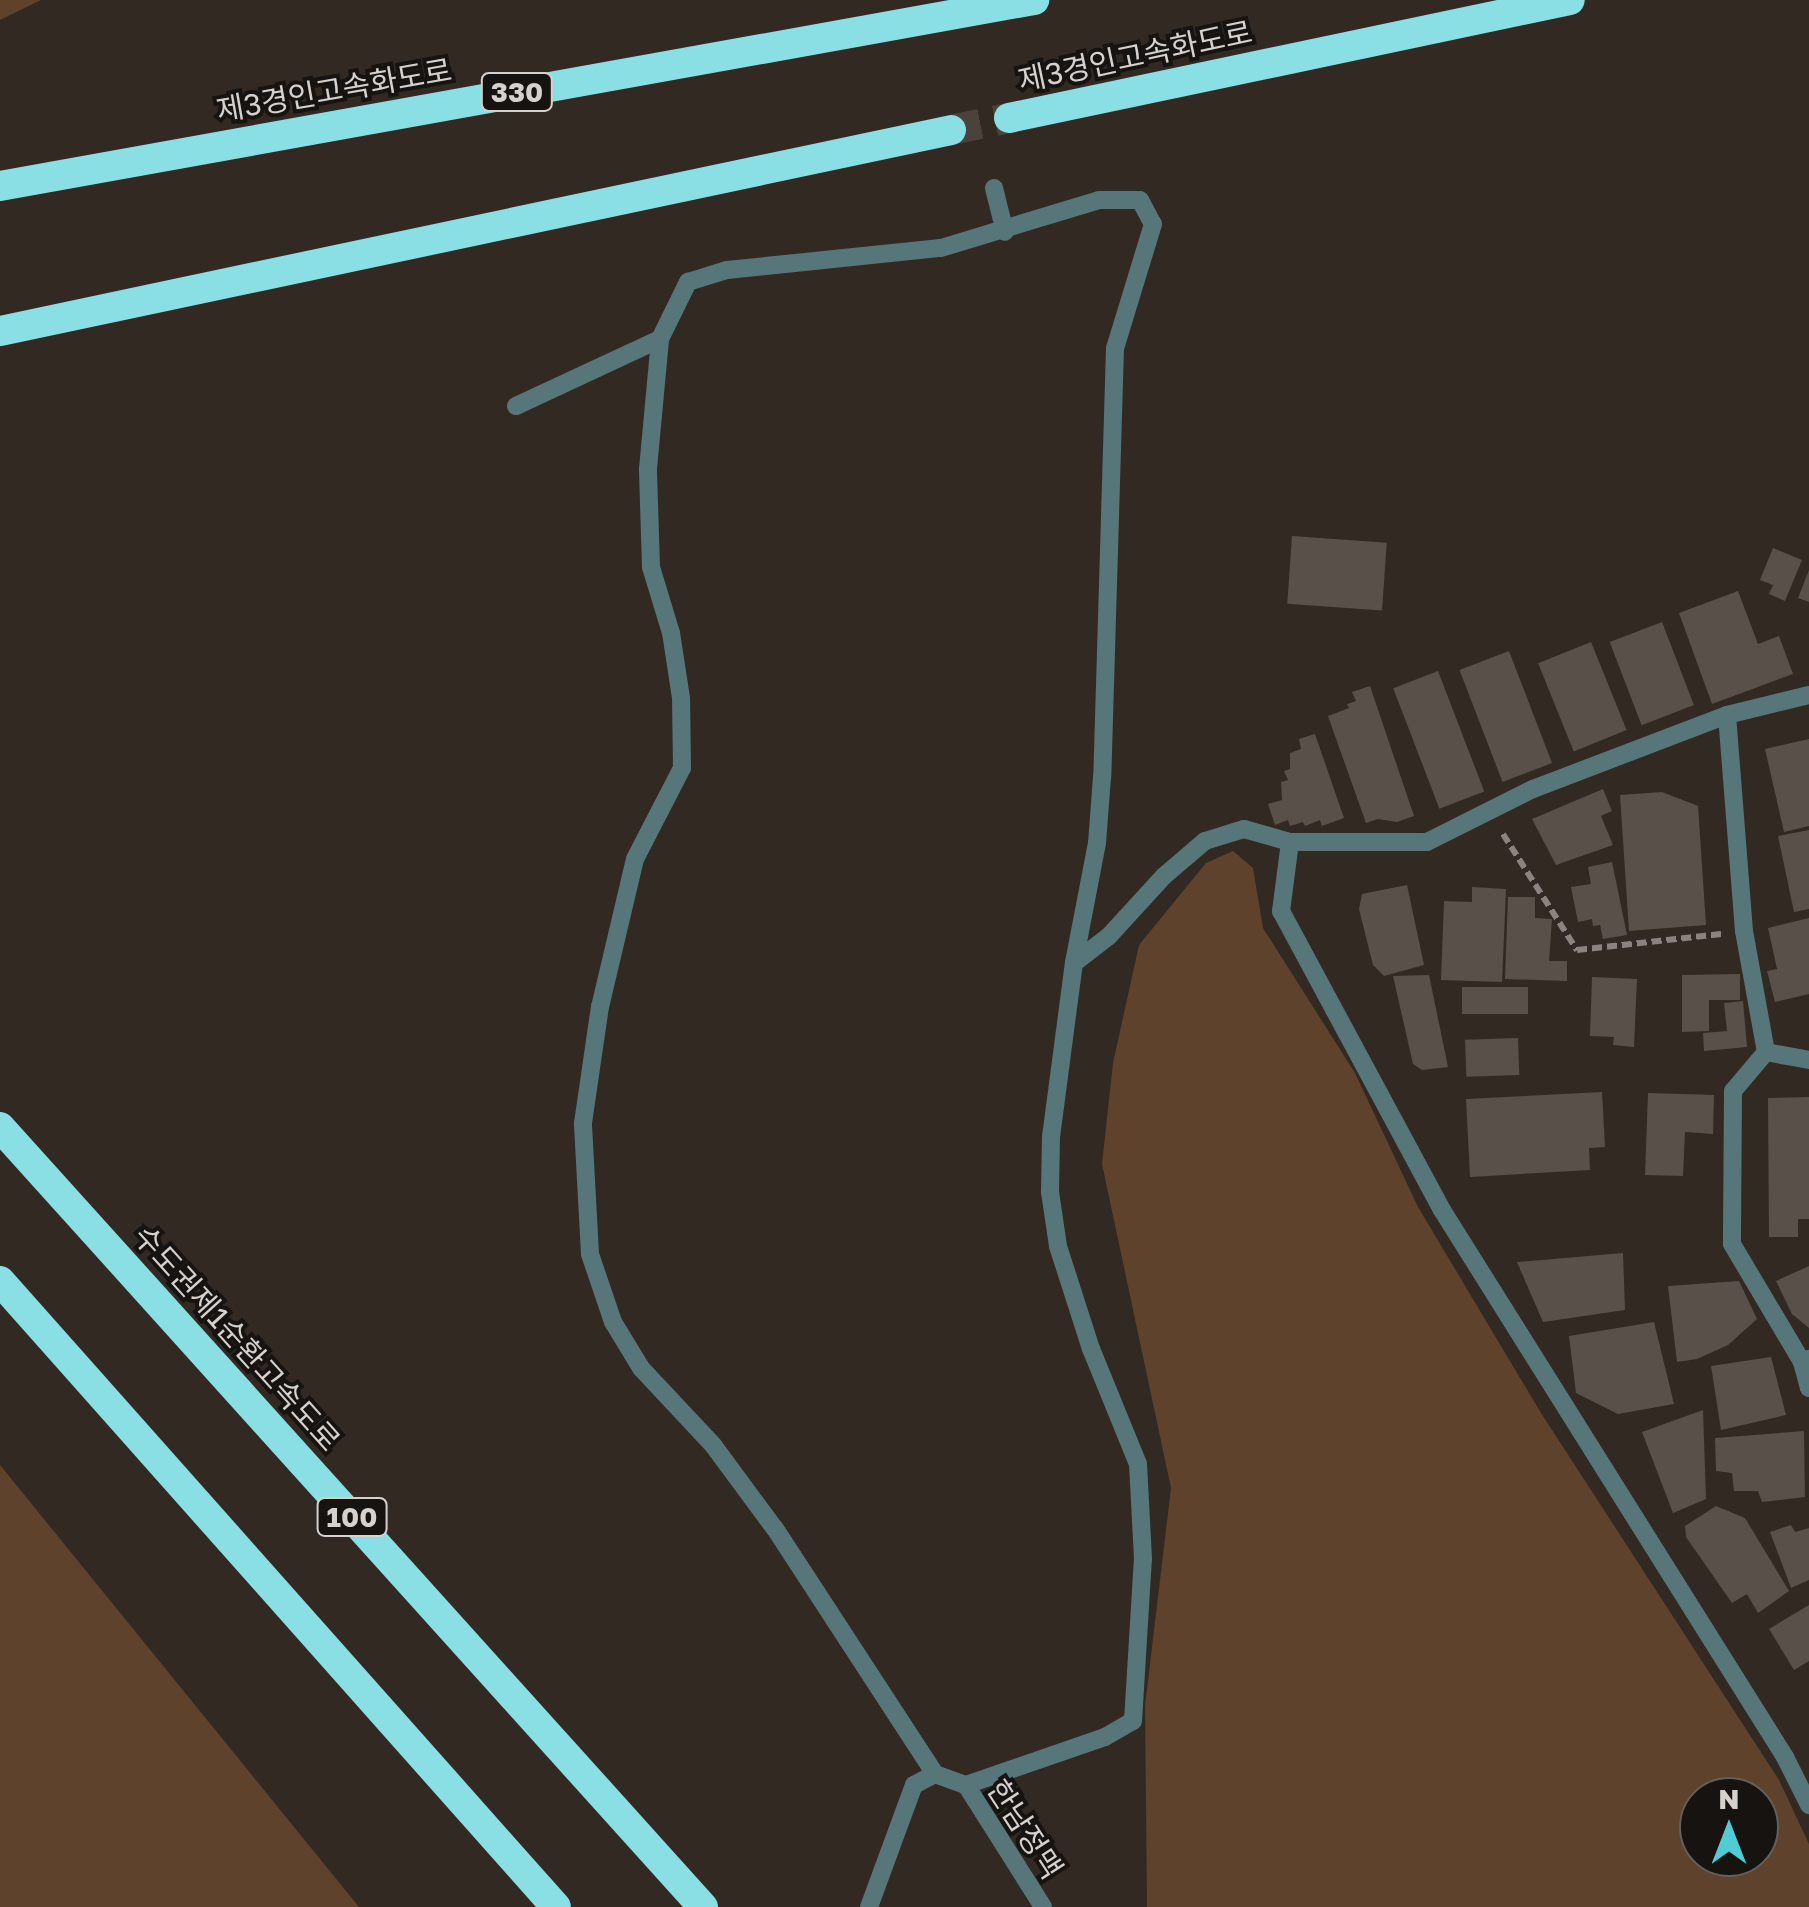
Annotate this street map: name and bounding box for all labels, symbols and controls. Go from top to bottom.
street label: 제3경인고속화도로 [1015,14,1255,98]
street label: 제3경인고속화도로 [214,52,454,128]
road number: 330 [480,69,554,115]
street label: 수도권제1순환고속도로 [126,1218,348,1458]
road number: 100 [314,1494,390,1540]
street label: 한남정맥 [980,1773,1070,1885]
north arrow [1679,1777,1779,1877]
text: N [1718,1782,1740,1815]

